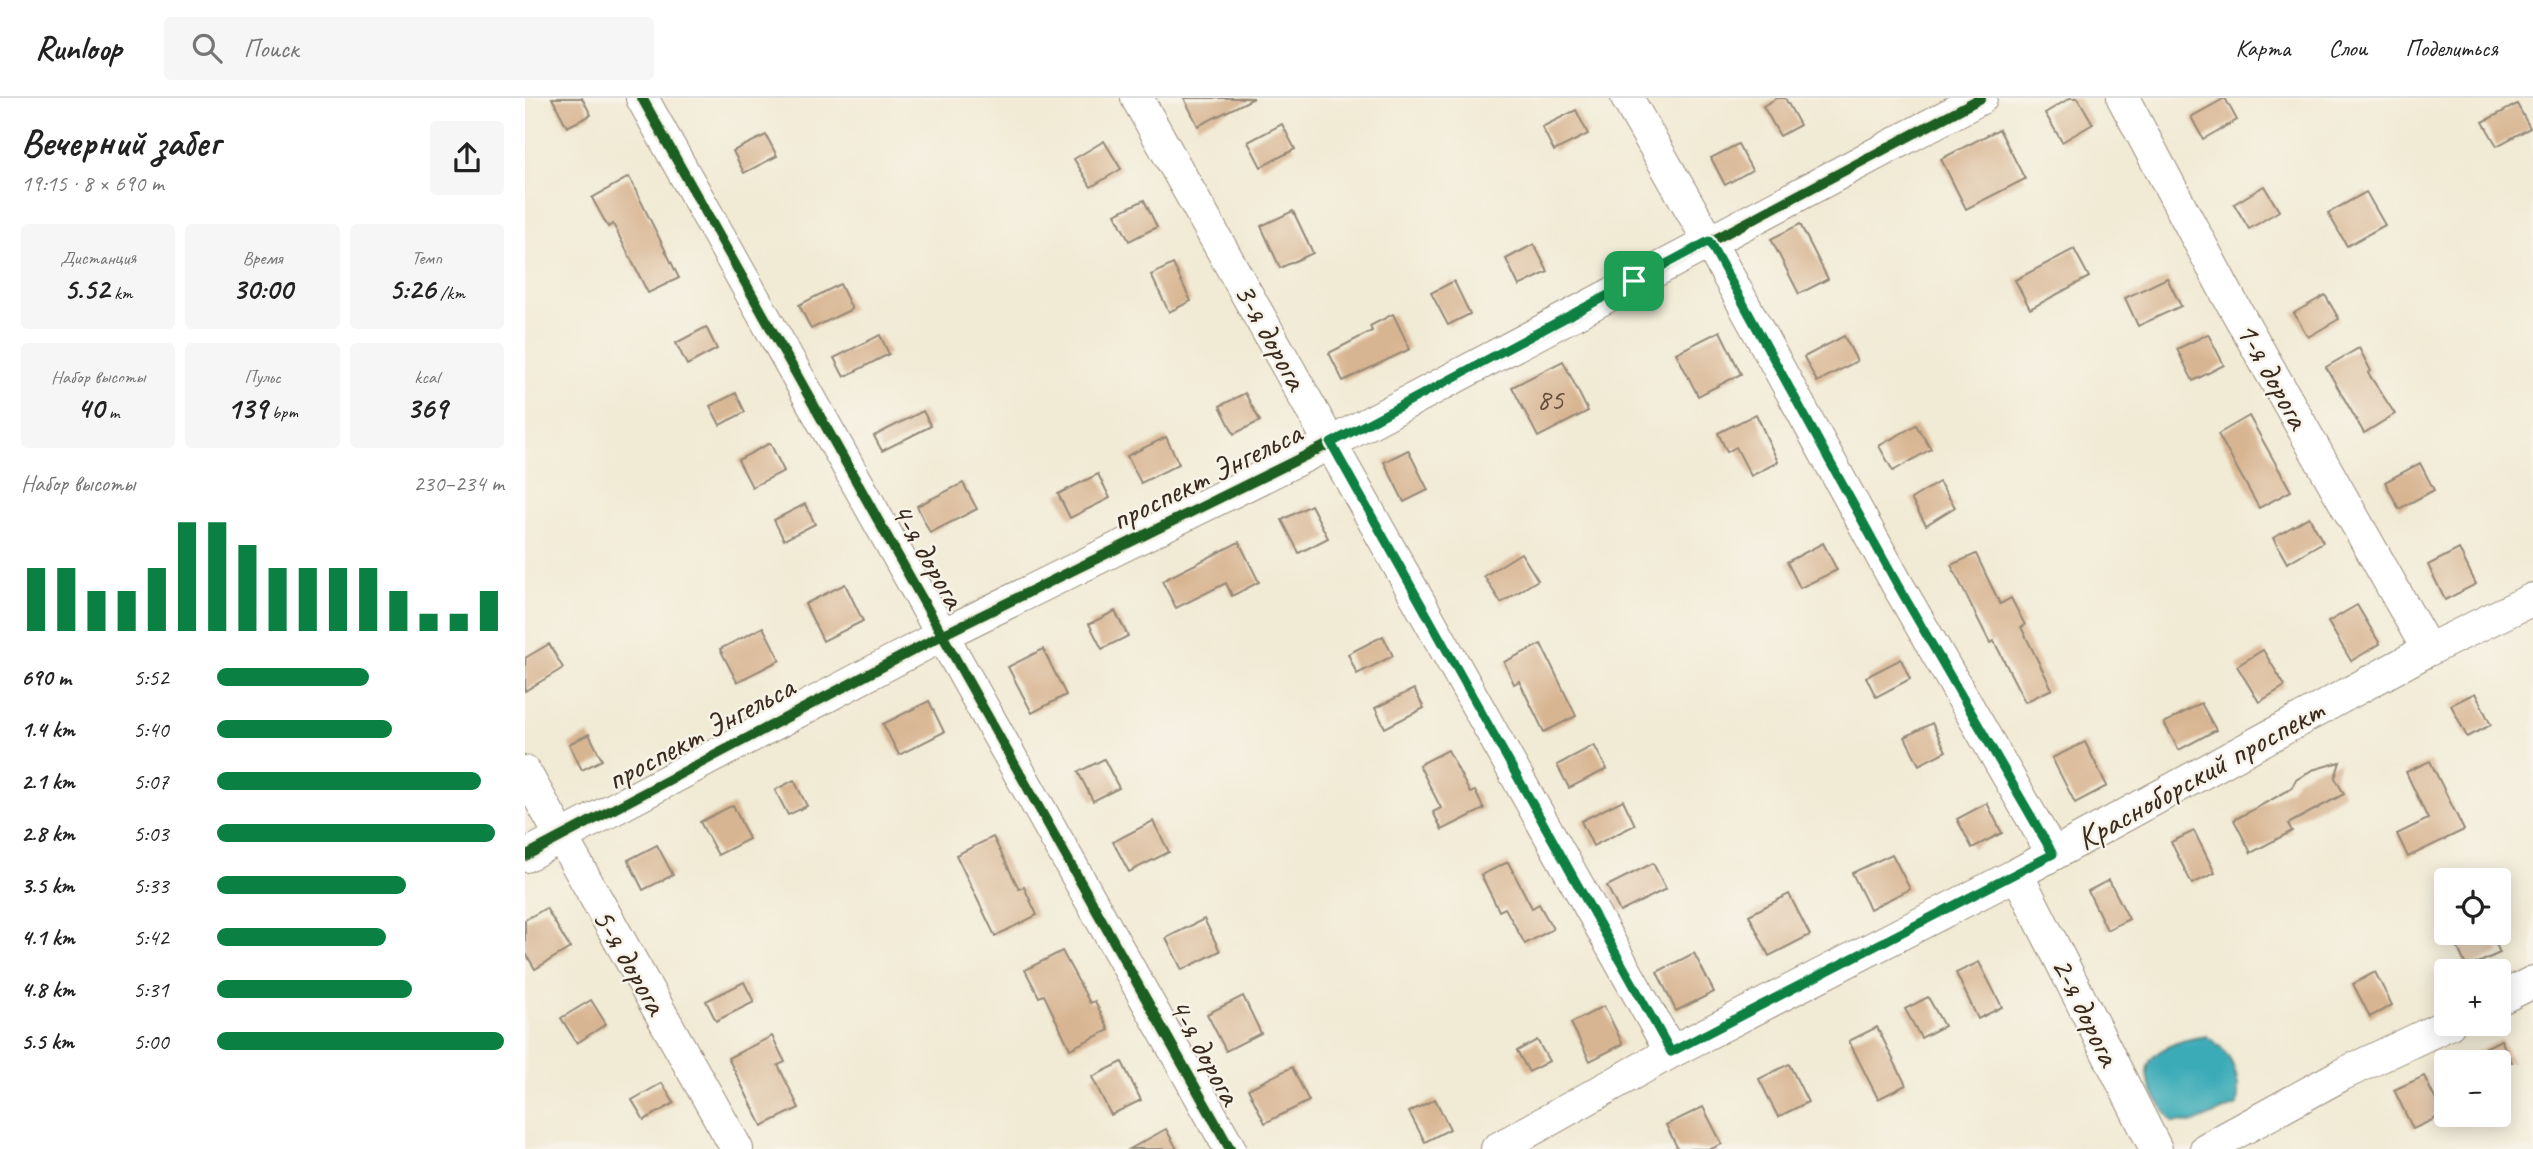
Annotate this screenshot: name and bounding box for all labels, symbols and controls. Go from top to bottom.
search box [164,17,654,80]
text: Runloop [35,27,122,69]
icon: search [188,29,226,67]
text: Поиск [244,32,298,65]
text: Карта [2236,33,2290,63]
text: Слои [2328,33,2367,63]
text: Поделиться [2405,33,2498,63]
text: Вечерний забег [21,119,220,166]
button: share [430,121,504,195]
text: 19:15 · 8 × 690 m [21,169,164,198]
text: Дистанция [60,246,136,270]
text: Время [242,246,283,270]
text: Темп [412,246,442,270]
pin [1604,251,1664,311]
icon: arrive [1615,262,1653,300]
text: 5.52 [64,270,109,308]
text: 30:00 [233,270,292,308]
text: 5:26 [389,270,435,308]
street label: 3-я дорога [1224,275,1319,399]
text: km [109,281,132,305]
text: /km [435,281,465,305]
street label: 1-я дорога [2226,314,2321,438]
text: Набор высоты [51,365,145,389]
text: Пульс [244,365,281,389]
text: kcal [414,365,439,389]
house number: 85 [1537,380,1565,418]
text: 40 [77,389,104,427]
text: 139 [227,389,267,427]
text: 369 [406,389,447,427]
text: m [104,400,119,424]
text: bpm [267,400,298,424]
street label: проспект Энгельса [1104,411,1310,540]
text: Набор высоты [21,469,135,498]
text: 230–234 m [413,469,504,498]
street label: 4-я дорога [881,494,976,618]
text: 690 m [21,663,71,692]
text: 5:52 [133,663,169,692]
street label: проспект Энгельса [599,665,803,800]
street label: Красноборский проспект [2069,688,2333,859]
text: 1.4 km [21,715,75,744]
text: 5:40 [133,715,169,744]
text: 2.1 km [21,767,75,796]
text: 5:07 [133,767,169,796]
text: 2.8 km [21,819,75,848]
text: 5:03 [133,819,169,848]
map controls [2434,868,2511,1127]
button: locate [2434,868,2511,945]
text: 3.5 km [21,871,74,900]
text: 5:33 [133,871,169,900]
street label: 5-я дорога [583,900,678,1024]
text: 4.1 km [21,923,75,952]
text: 5:42 [133,923,169,952]
street label: 2-я дорога [2042,950,2131,1075]
button: + [2434,959,2511,1036]
text: 4.8 km [21,975,75,1004]
text: 5:31 [133,975,169,1004]
street label: 4-я дорога [1158,990,1253,1114]
text: 5.5 km [21,1027,74,1056]
text: 5:00 [133,1027,169,1056]
button: − [2434,1050,2511,1127]

